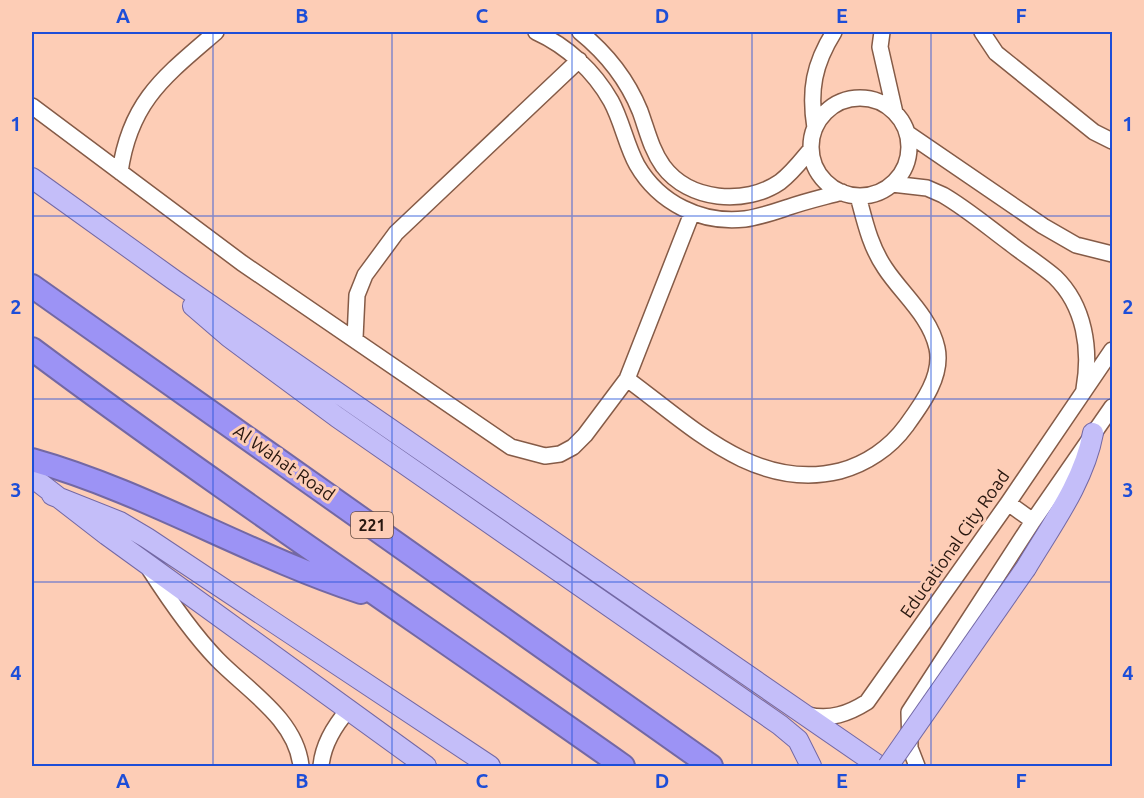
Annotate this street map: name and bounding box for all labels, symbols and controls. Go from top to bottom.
text: A [116,4,130,27]
text: B [295,4,309,27]
text: C [476,4,489,27]
text: D [655,4,669,27]
text: E [836,4,848,27]
text: F [1015,4,1027,27]
text: 1 [10,112,22,135]
text: 1 [1122,112,1134,135]
text: 2 [10,295,22,318]
text: 2 [1122,295,1134,318]
street label: Al Wahat Road [230,420,339,504]
street label: Educational City Road [896,466,1013,621]
text: 3 [10,478,22,501]
text: 3 [1122,478,1134,501]
road number: 221 [351,512,393,538]
text: 4 [10,661,22,684]
text: 4 [1122,661,1134,684]
text: A [116,769,130,792]
text: B [295,769,309,792]
text: C [476,769,489,792]
text: D [655,769,669,792]
text: E [836,769,848,792]
text: F [1015,769,1027,792]

